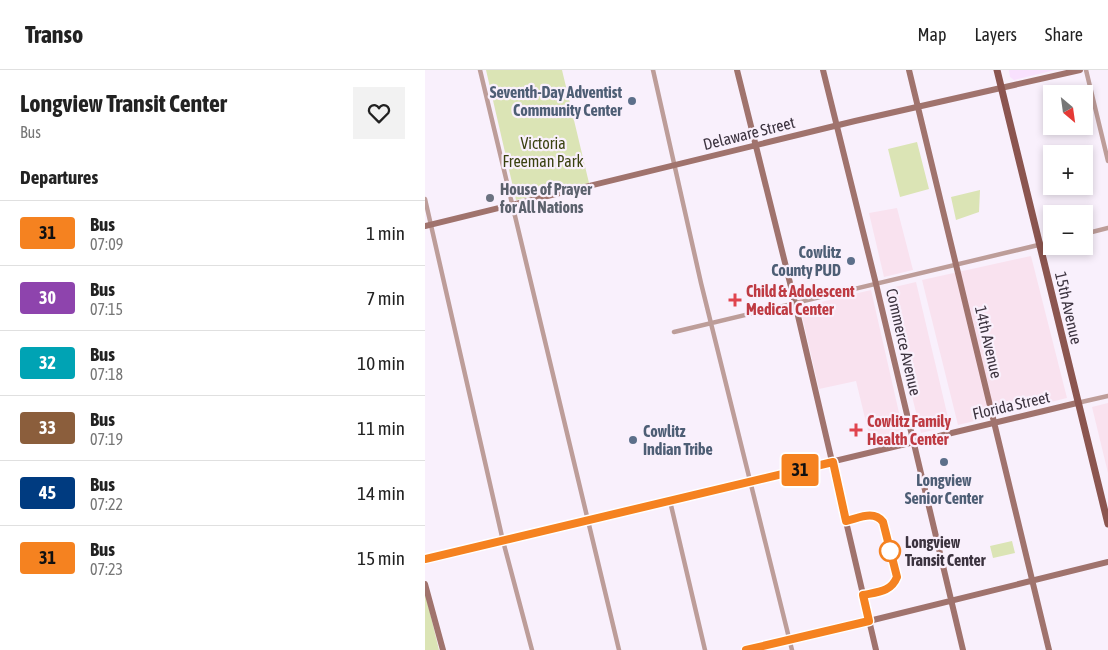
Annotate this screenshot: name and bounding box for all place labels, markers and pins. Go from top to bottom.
place label: Seventh-Day Adventist Community Center [490,83,622,119]
marker: Seventh-Day Adventist Community Center [626,95,638,107]
place label: House of Prayer for All Nations [499,180,592,216]
marker: House of Prayer for All Nations [484,192,496,204]
place label: Cowlitz County PUD [771,243,841,279]
marker: Cowlitz County PUD [845,255,857,267]
place label: Child & Adolescent Medical Center [746,282,855,318]
marker: Child & Adolescent Medical Center [728,293,742,307]
place label: Cowlitz Family Health Center [867,412,951,448]
place label: Cowlitz Indian Tribe [643,422,713,458]
marker: Cowlitz Family Health Center [849,423,863,437]
marker: Cowlitz Indian Tribe [627,434,639,446]
marker: Longview Senior Center [938,456,950,468]
place label: Longview Senior Center [905,471,984,507]
place label: Longview Transit Center [905,533,986,569]
marker: Longview Transit Center [879,540,901,562]

